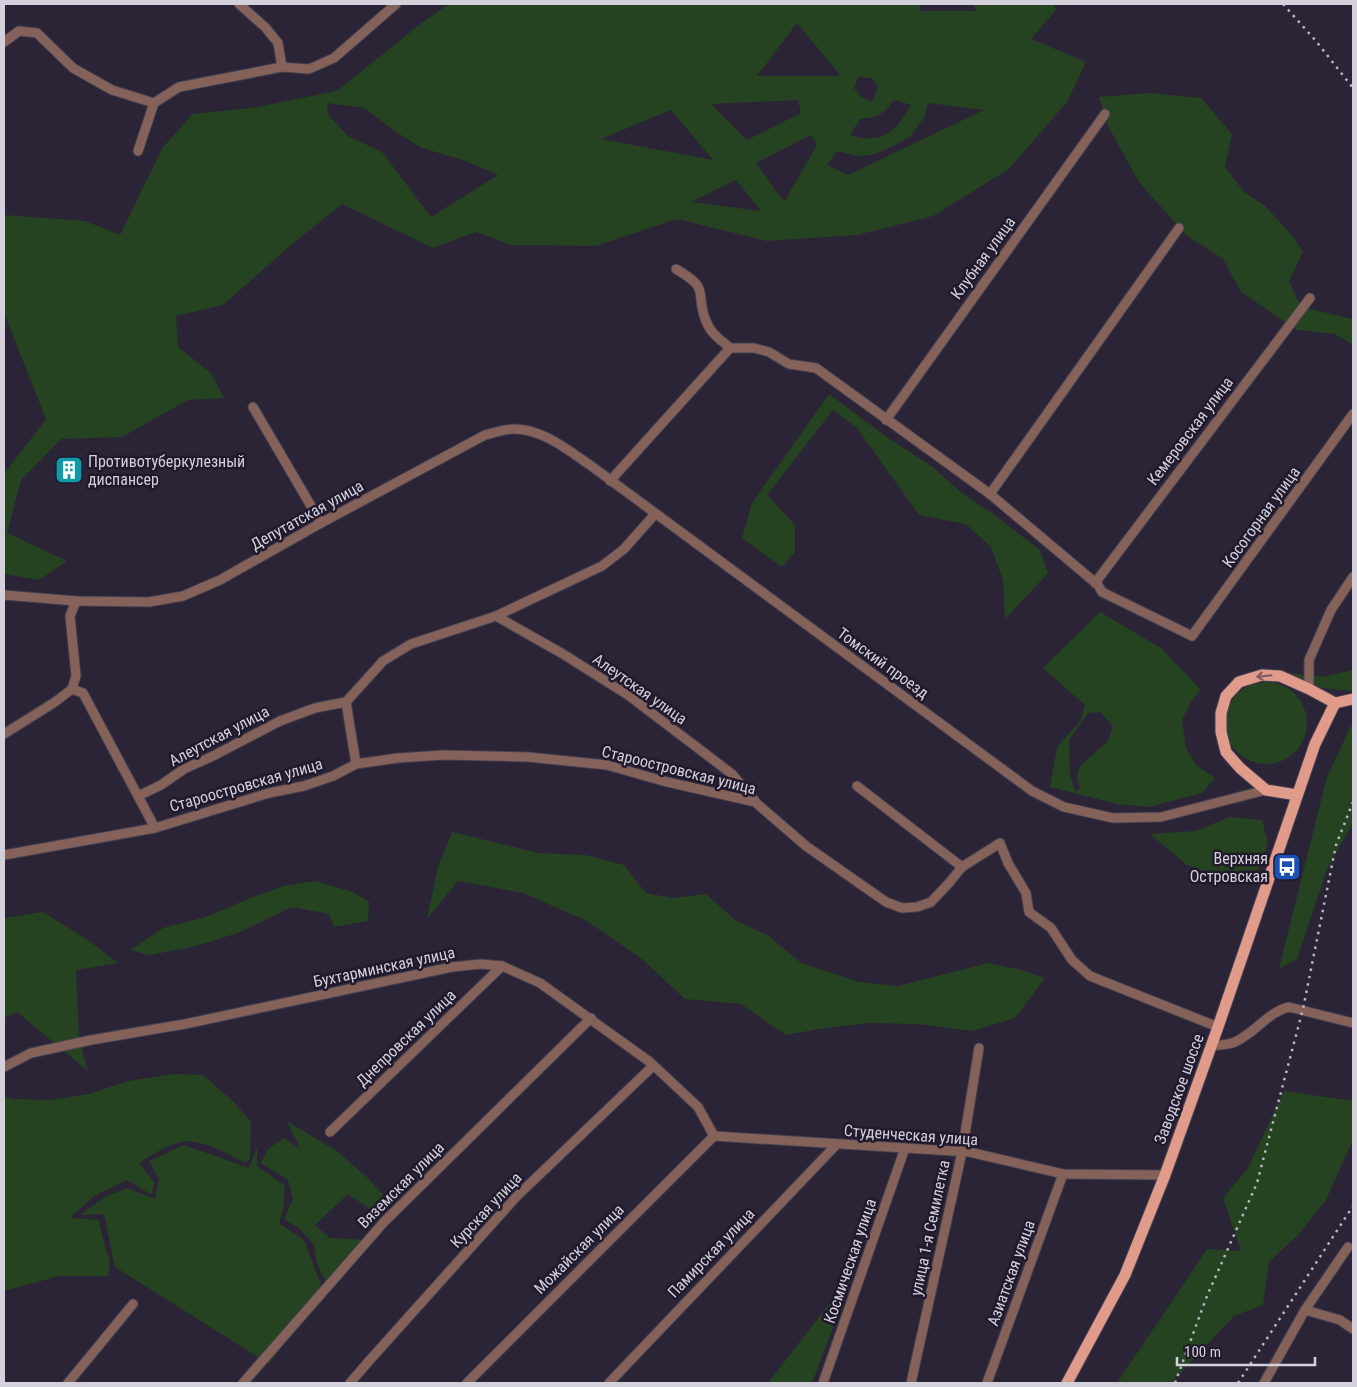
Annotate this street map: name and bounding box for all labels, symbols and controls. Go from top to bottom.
street label: Клубная улица [947,213,1019,303]
street label: Кемеровская улица [1143,373,1237,489]
place label: Противотуберкулезный диспансер [88,452,245,489]
building icon: Противотуберкулезный диспансер [54,455,84,485]
street label: Косогорная улица [1218,463,1304,571]
street label: Депутатская улица [247,476,367,554]
street label: Томский проезд [834,623,933,703]
street label: Алеутская улица [589,649,691,729]
one-way arrow [1256,671,1272,681]
street label: Алеутская улица [166,702,272,770]
street label: Староостровская улица [600,742,758,798]
street label: Староостровская улица [167,754,325,816]
place label: Верхняя Островская [1190,849,1268,886]
bus stop icon: Верхняя Островская [1272,852,1302,882]
street label: Бухтарминская улица [312,943,456,991]
street label: Днепровская улица [352,986,460,1090]
street label: Заводское шоссе [1150,1031,1208,1147]
street label: Студенческая улица [843,1121,979,1149]
street label: Вяземская улица [354,1138,448,1232]
street label: улица 1-я Семилетка [906,1158,954,1298]
street label: Курская улица [446,1168,526,1252]
street label: Космическая улица [820,1196,880,1326]
street label: Можайская улица [530,1200,628,1298]
street label: Памирская улица [664,1204,758,1302]
street label: Азиатская улица [983,1218,1039,1328]
scale bar [1177,1334,1314,1366]
text: 100 m [1184,1343,1221,1361]

